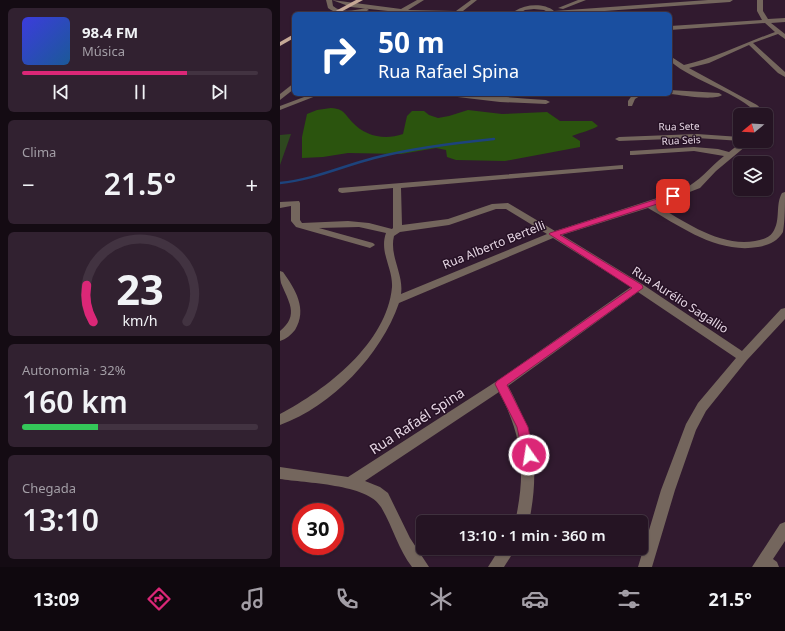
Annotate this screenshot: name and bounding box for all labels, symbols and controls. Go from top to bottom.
text: 98.4 FM [82,22,138,42]
text: 50 m [378,23,445,61]
icon: right [312,28,364,80]
text: Música [82,42,125,60]
text: Rua Rafael Spina [378,59,519,83]
icon: previous [50,81,72,103]
icon: pause [129,81,151,103]
icon: next [208,81,230,103]
north arrow [733,108,773,148]
map controls [733,108,773,196]
street label: Rua Sete [658,119,700,133]
street label: Rua Seis [661,132,701,148]
text: Clima [22,143,56,161]
button: layers [733,156,773,196]
text: 21.5° [104,163,176,204]
text: − [22,169,35,199]
text: + [245,169,258,199]
pin [656,179,690,213]
icon: arrive [662,185,684,207]
street label: Rua Alberto Bertelli [440,216,548,273]
text: 23 [116,260,164,316]
street label: Rua Aurélio Sagallio [629,262,732,337]
text: km/h [122,310,158,329]
text: Autonomia · 32% [22,361,126,379]
text: 160 km [22,381,128,422]
street label: Rua Rafaél Spina [366,383,468,458]
position arrow [508,434,550,476]
text: Chegada [22,479,76,497]
text: 13:10 [22,499,99,540]
speed limit sign: 30 [292,503,344,555]
text: 13:10 · 1 min · 360 m [458,525,606,545]
icon: directions [145,585,173,613]
icon: music [239,585,267,613]
icon: phone [333,585,361,613]
icon: climate [427,585,455,613]
icon: car [521,585,549,613]
icon: filters [615,585,643,613]
text: 13:09 [33,587,79,611]
text: 21.5° [708,587,752,611]

